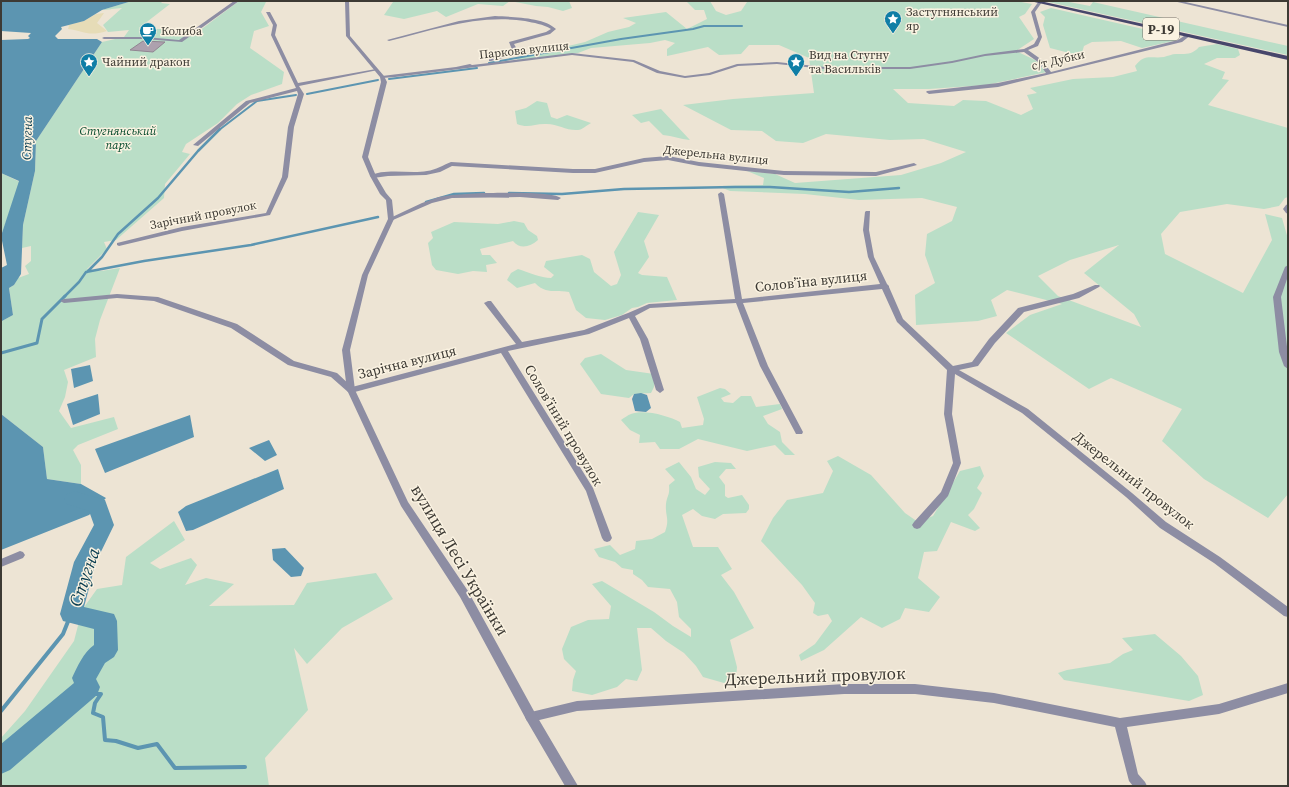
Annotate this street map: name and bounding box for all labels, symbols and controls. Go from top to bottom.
place label: Застугнянський яр [906,4,998,34]
place icon: Застугнянський яр [883,9,903,34]
road number: Р-19 [1143,18,1179,40]
cafe icon: Колиба [138,21,158,46]
place label: Колиба [161,23,203,39]
street label: Паркова вулиця [478,37,570,63]
street label: с/т Дубки [1030,46,1086,74]
place label: Вид на Стугну та Васильків [809,47,890,77]
place icon: Чайний дракон [79,52,99,77]
place icon: Вид на Стугну та Васильків [786,52,806,77]
place label: Чайний дракон [102,54,191,70]
water label: Стугна [18,116,36,160]
park label: Стугнянський парк [80,123,157,153]
street label: Джерельна вулиця [663,142,769,168]
street label: Зарічний провулок [148,197,258,233]
street label: Соловʼїна вулиця [754,265,868,297]
street label: Зарічна вулиця [356,340,458,384]
street label: Соловʼїний провулок [520,361,608,490]
street label: Джерельний провулок [1069,426,1199,534]
street label: вулиця Лесі Українки [405,480,515,640]
water label: Стугна [62,544,106,610]
street label: Джерельний провулок [724,661,906,691]

